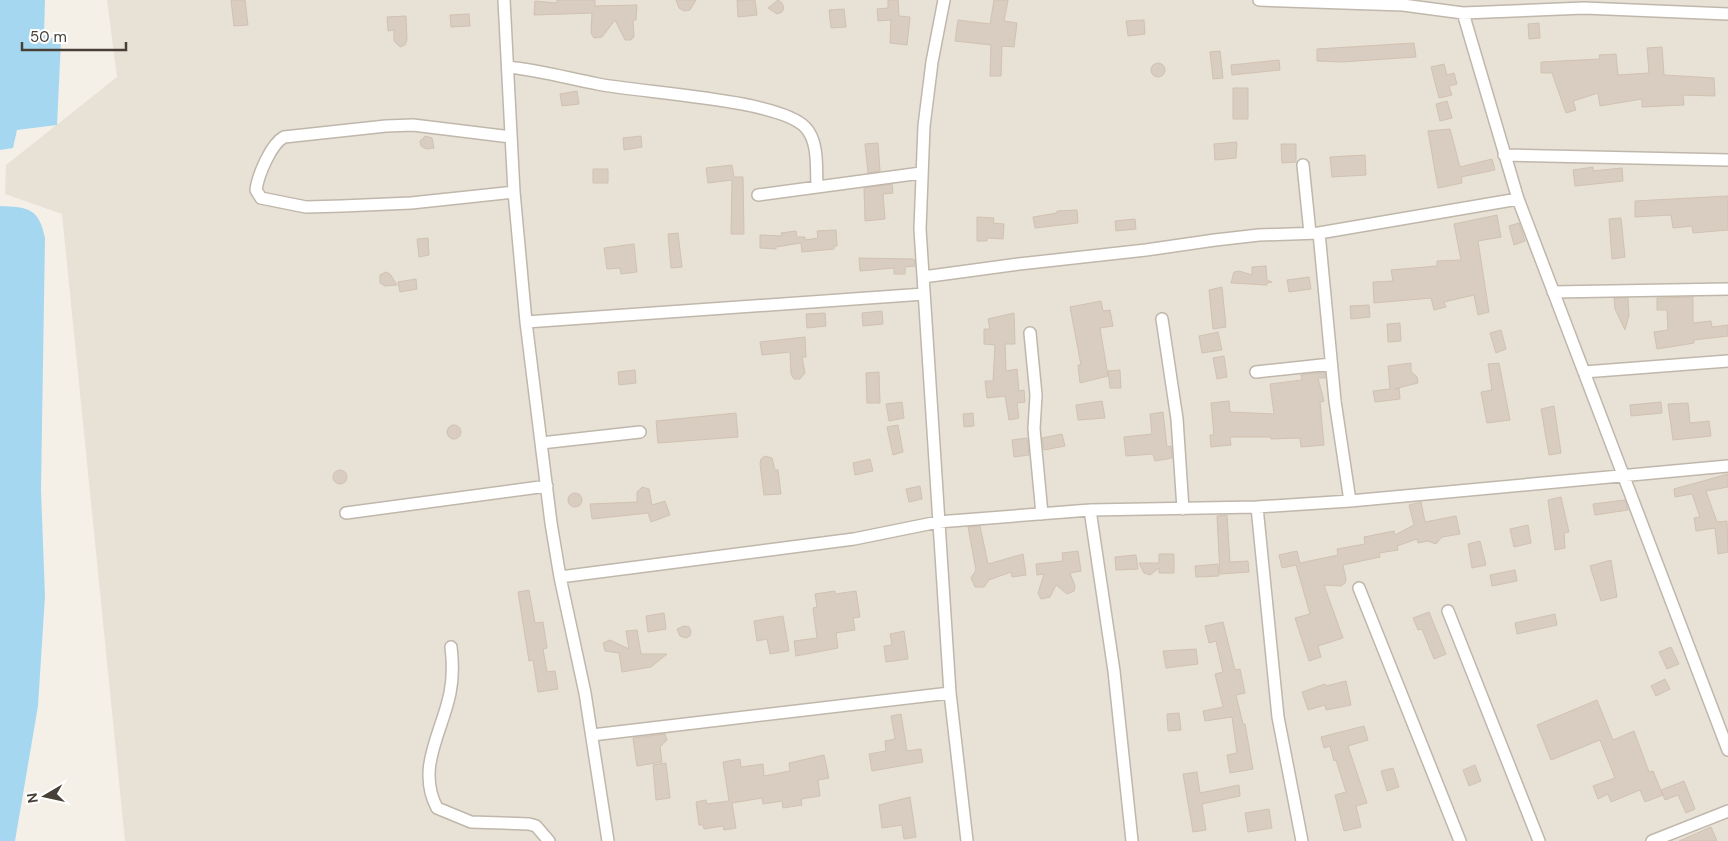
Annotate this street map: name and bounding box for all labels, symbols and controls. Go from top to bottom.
scale bar [22,20,126,52]
text: 50 m [30,27,67,47]
north arrow [20,771,70,821]
text: N [22,792,42,804]

